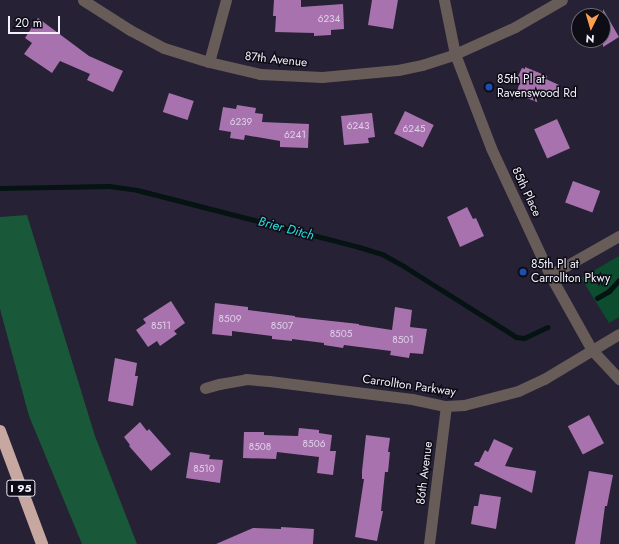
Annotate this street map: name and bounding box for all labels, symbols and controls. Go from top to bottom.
scale bar [10,8,62,34]
north arrow [571,8,611,48]
house number: 6234 [318,13,340,25]
text: 20 m [15,14,42,32]
text: N [585,31,595,47]
street label: 87th Avenue [244,50,308,70]
place label: 85th Pl at Ravenswood Rd [497,73,577,101]
marker: 85th Pl at Ravenswood Rd [484,82,494,92]
house number: 6239 [230,116,252,128]
house number: 6243 [347,120,369,132]
house number: 6245 [403,123,425,135]
house number: 6241 [284,129,306,141]
street label: 85th Place [508,165,544,219]
water label: Brier Ditch [256,214,316,244]
place label: 85th Pl at Carrollton Pkwy [531,258,610,286]
marker: 85th Pl at Carrollton Pkwy [518,267,528,277]
house number: 8509 [219,313,241,325]
house number: 8511 [151,320,171,332]
house number: 8507 [271,320,293,332]
house number: 8505 [330,328,352,340]
house number: 8501 [392,334,414,346]
street label: Carrollton Parkway [361,372,457,400]
house number: 8506 [303,438,325,450]
house number: 8508 [249,441,271,453]
street label: 86th Avenue [414,441,436,505]
house number: 8510 [193,463,215,475]
road number: I 95 [6,479,36,497]

